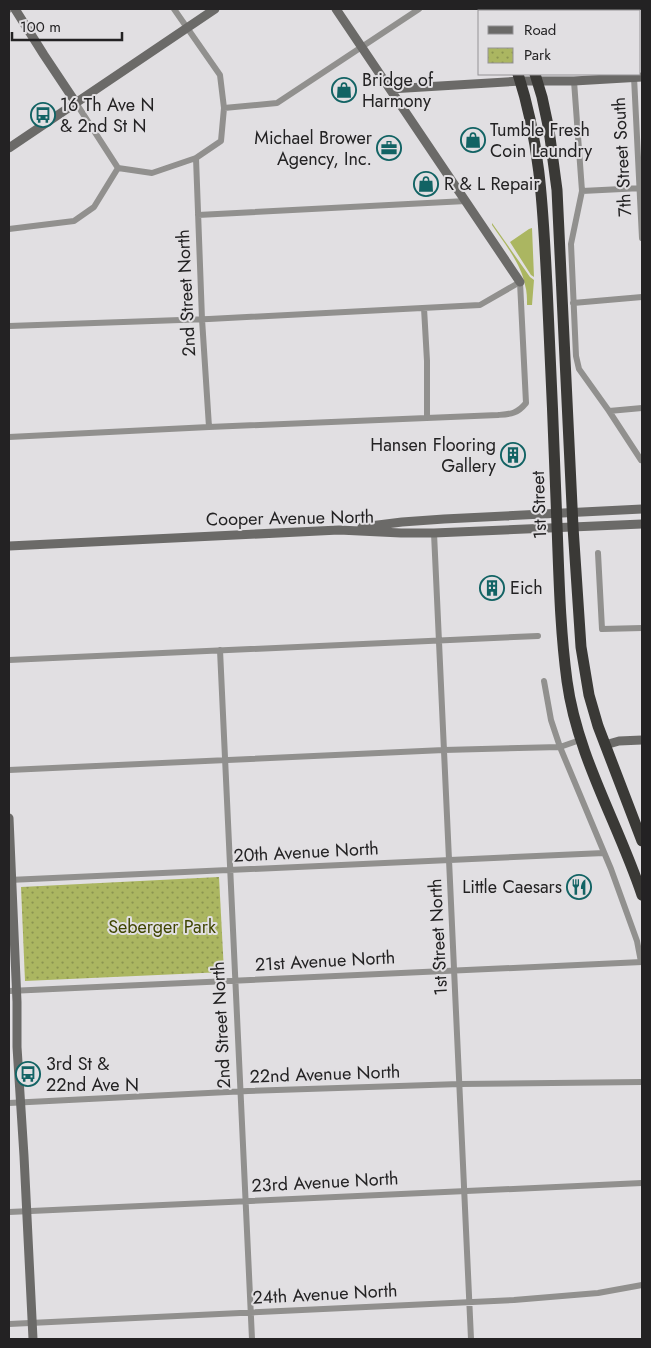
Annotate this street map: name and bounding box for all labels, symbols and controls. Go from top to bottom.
scale bar [12,10,122,42]
legend [478,10,641,75]
text: 100 m [20,16,61,38]
text: Road [524,19,556,41]
text: Park [524,44,551,66]
place label: Bridge of Harmony [362,67,434,114]
shop icon: Bridge of Harmony [331,77,357,103]
place label: 16 Th Ave N & 2nd St N [60,92,154,139]
street label: 7th Street South [606,96,638,218]
bus stop icon: 16 Th Ave N & 2nd St N [30,102,56,128]
place label: Tumble Fresh Coin Laundry [490,117,592,164]
place label: Michael Brower Agency, Inc. [254,125,373,172]
shop icon: Tumble Fresh Coin Laundry [460,127,486,153]
office icon: Michael Brower Agency, Inc. [376,135,402,161]
shop icon: R & L Repair [413,171,439,197]
place label: R & L Repair [444,171,540,197]
street label: 2nd Street North [170,229,202,357]
place label: Hansen Flooring Gallery [370,432,496,479]
building icon: Hansen Flooring Gallery [500,442,526,468]
street label: 1st Street [525,470,553,539]
street label: Cooper Avenue North [206,504,374,532]
building icon: Eich [479,575,505,601]
place label: Eich [510,575,543,601]
street label: 20th Avenue North [233,835,379,869]
place label: Little Caesars [462,874,562,900]
restaurant icon: Little Caesars [566,874,592,900]
street label: 1st Street North [422,878,454,996]
park label: Seberger Park [108,914,216,940]
street label: 21st Avenue North [254,944,396,978]
street label: 2nd Street North [205,961,237,1089]
place label: 3rd St & 22nd Ave N [46,1051,139,1098]
street label: 22nd Avenue North [249,1058,401,1090]
bus stop icon: 3rd St & 22nd Ave N [15,1061,41,1087]
street label: 23rd Avenue North [251,1165,399,1199]
street label: 24th Avenue North [252,1277,398,1311]

